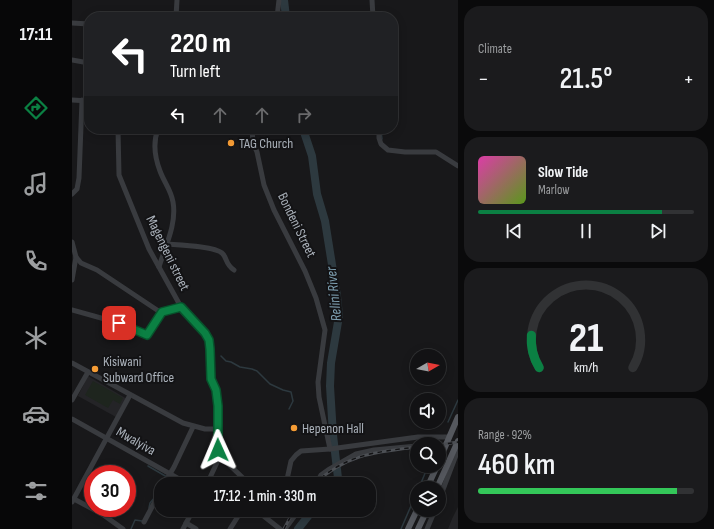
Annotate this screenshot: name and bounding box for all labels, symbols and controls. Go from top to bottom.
text: 17:11 [20,24,52,45]
text: 220 m [170,27,231,60]
icon: left [104,28,156,80]
text: Climate [478,41,512,57]
text: Turn left [170,61,221,82]
text: 21.5° [559,61,613,97]
text: − [478,66,489,93]
text: + [683,66,694,93]
icon: directions [22,94,50,122]
icon: left [167,104,189,126]
icon: ahead [209,104,231,126]
icon: ahead [251,104,273,126]
icon: right [293,104,315,126]
place label: TAG Church [239,135,293,152]
marker: TAG Church [226,138,236,148]
text: Slow Tide [538,163,588,182]
icon: music [22,170,50,198]
text: Marlow [538,182,570,198]
street label: Bondeni Street [274,190,320,260]
street label: Magengeni street [143,213,193,293]
icon: previous [503,220,525,242]
icon: pause [575,220,597,242]
icon: next [647,220,669,242]
icon: phone [22,247,50,275]
water label: Relini River [322,265,346,322]
pin [102,306,136,340]
icon: arrive [108,312,130,334]
text: 21 [569,314,603,363]
icon: climate [22,324,50,352]
north arrow [410,349,446,385]
map controls [410,349,446,517]
place label: Kisiwani Subward Office [103,353,174,386]
text: km/h [574,358,598,375]
marker: Kisiwani Subward Office [90,364,100,374]
button: sound [410,393,446,429]
icon: car [22,400,50,428]
place label: Hepenon Hall [302,420,364,437]
street label: Mwalyiva [113,423,159,459]
marker: Hepenon Hall [289,423,299,433]
text: Range · 92% [478,427,532,443]
position arrow [197,429,239,471]
button: search [410,437,446,473]
text: 460 km [478,447,555,483]
speed limit sign: 30 [84,465,136,517]
icon: filters [22,477,50,505]
button: layers [410,481,446,517]
text: 17:12 · 1 min · 330 m [214,487,316,506]

